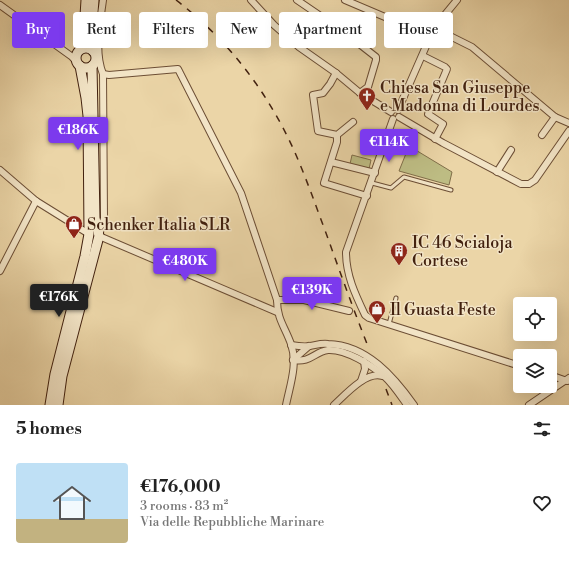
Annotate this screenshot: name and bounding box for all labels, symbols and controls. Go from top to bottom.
chip: Buy [12,12,65,48]
chip: Rent [73,12,131,48]
chip: Filters [139,12,208,48]
chip: New [216,12,271,48]
chip: Apartment [279,12,376,48]
chip: House [384,12,453,48]
place label: Chiesa San Giuseppe e Madonna di Lourdes [380,78,540,116]
church icon: Chiesa San Giuseppe e Madonna di Lourdes [357,86,377,111]
pin: €186K [50,117,106,151]
text: €186K [57,122,99,138]
pin: €114K [361,129,417,163]
text: €114K [369,134,409,150]
shop icon: Schenker Italia SLR [64,214,84,239]
place label: Schenker Italia SLR [87,215,231,235]
place label: IC 46 Scialoja Cortese [412,233,514,271]
building icon: IC 46 Scialoja Cortese [389,241,409,266]
pin: €480K [157,248,213,282]
text: €480K [162,253,208,269]
pin: €139K [284,277,340,311]
text: €139K [291,282,333,298]
pin: €176K [31,284,87,318]
text: €176K [39,289,79,305]
map controls [513,297,557,393]
button: locate [513,297,557,341]
shop icon: Il Guasta Feste [367,299,387,324]
place label: Il Guasta Feste [390,300,496,320]
button: layers [513,349,557,393]
text: 5 homes [16,418,82,440]
icon: filters [531,418,553,440]
text: €176,000 [140,476,221,498]
icon: home [48,479,96,527]
icon: heart [531,492,553,514]
text: 3 rooms · 83 m² [140,498,228,514]
text: Via delle Repubbliche Marinare [140,514,324,530]

